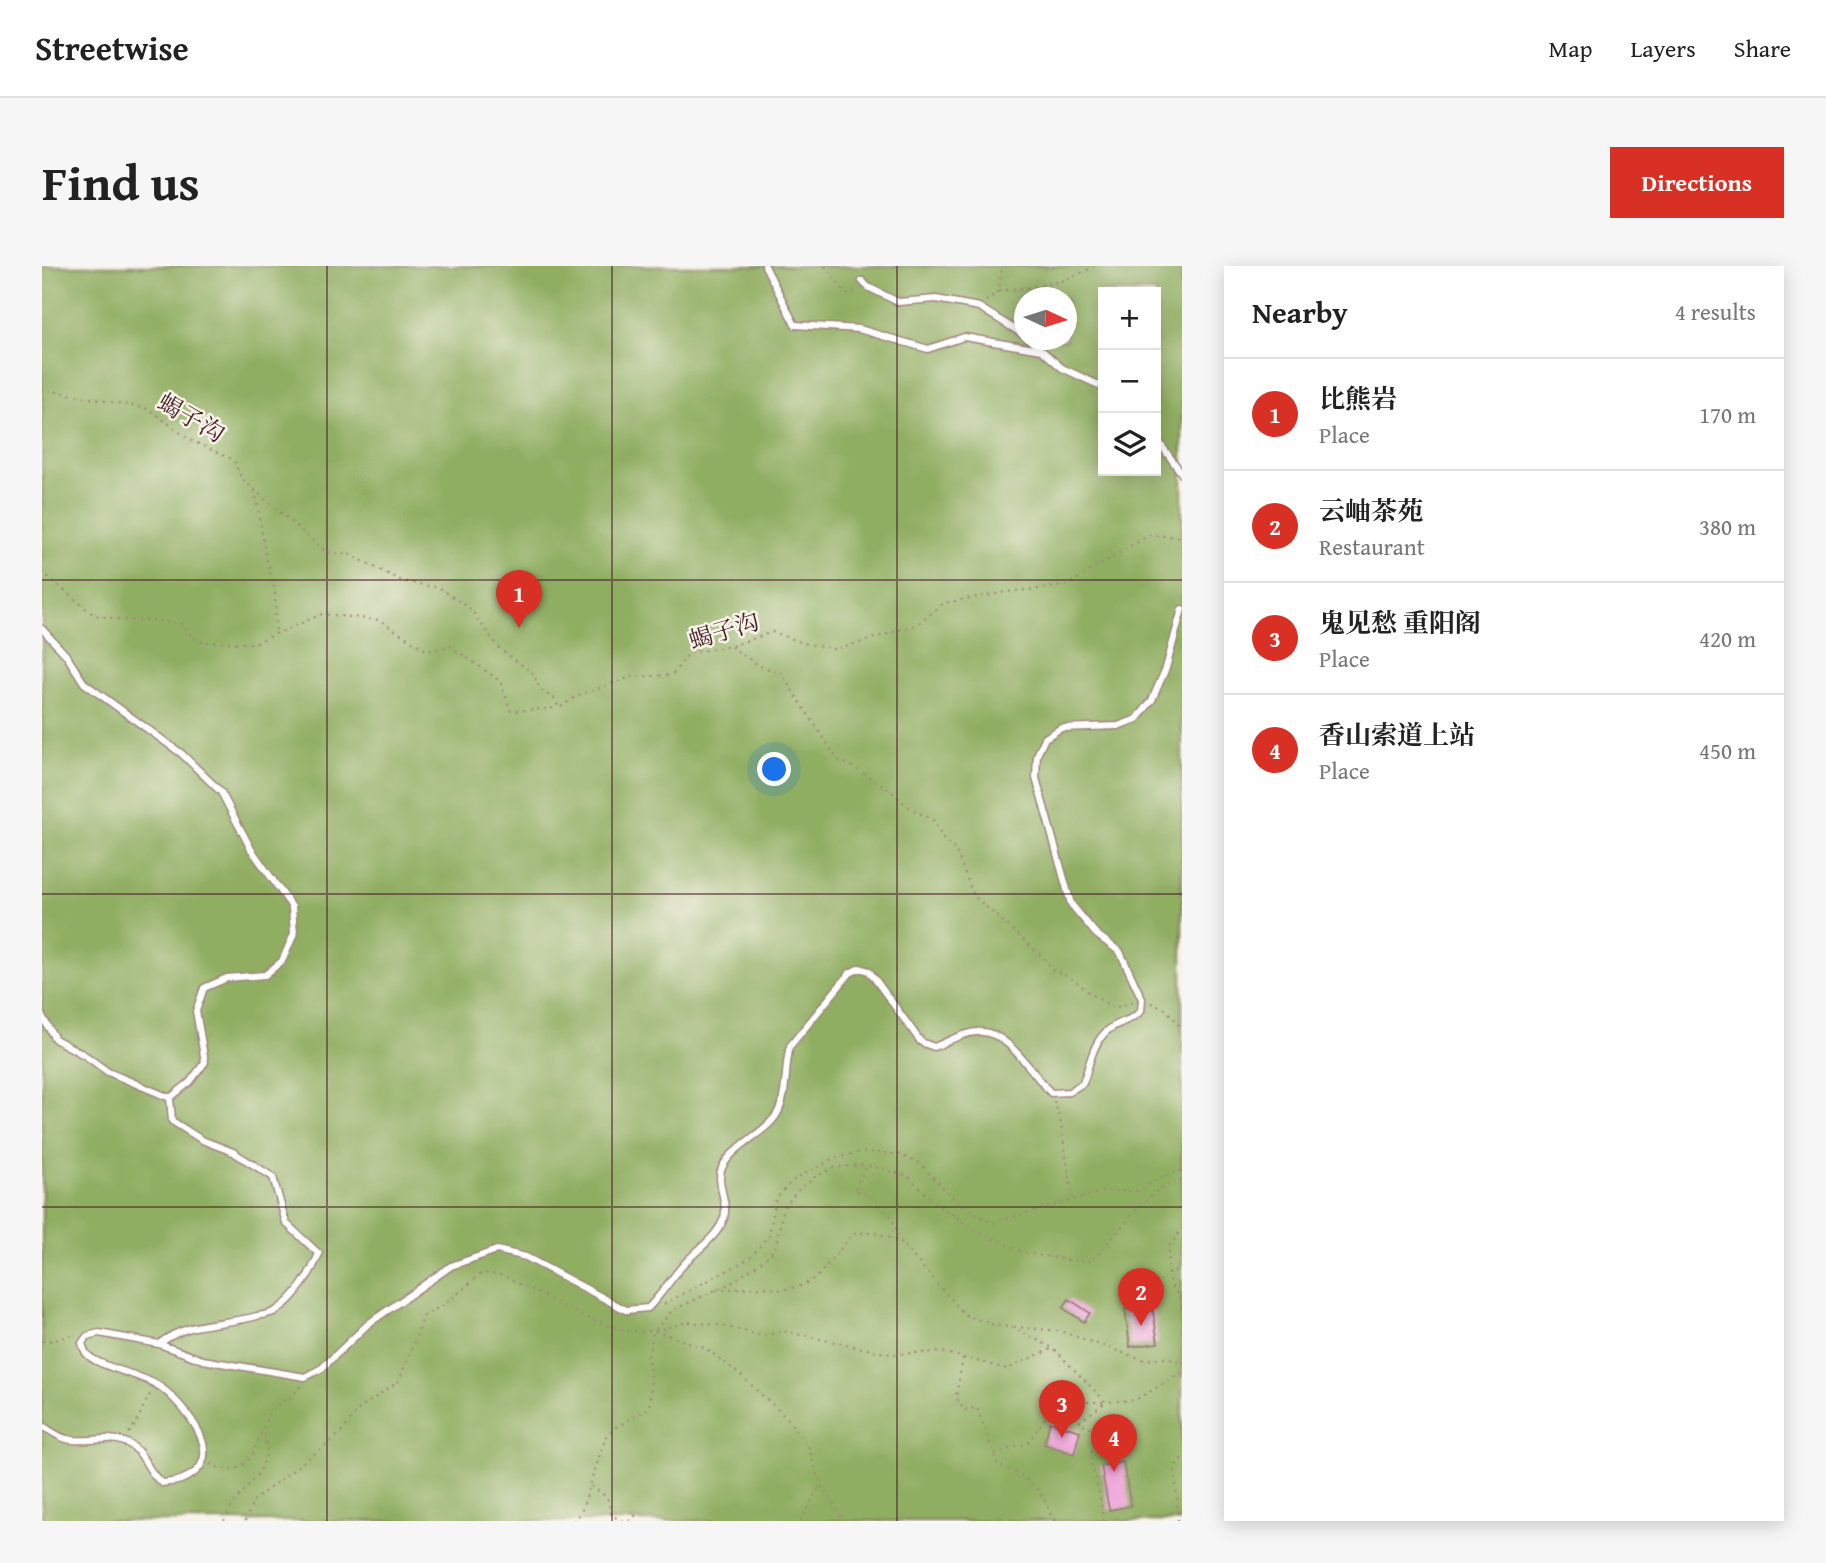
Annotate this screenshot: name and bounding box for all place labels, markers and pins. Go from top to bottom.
pin: 1 [496,570,542,628]
pin: 2 [1118,1268,1164,1326]
pin: 3 [1039,1380,1085,1438]
pin: 4 [1091,1414,1137,1472]

